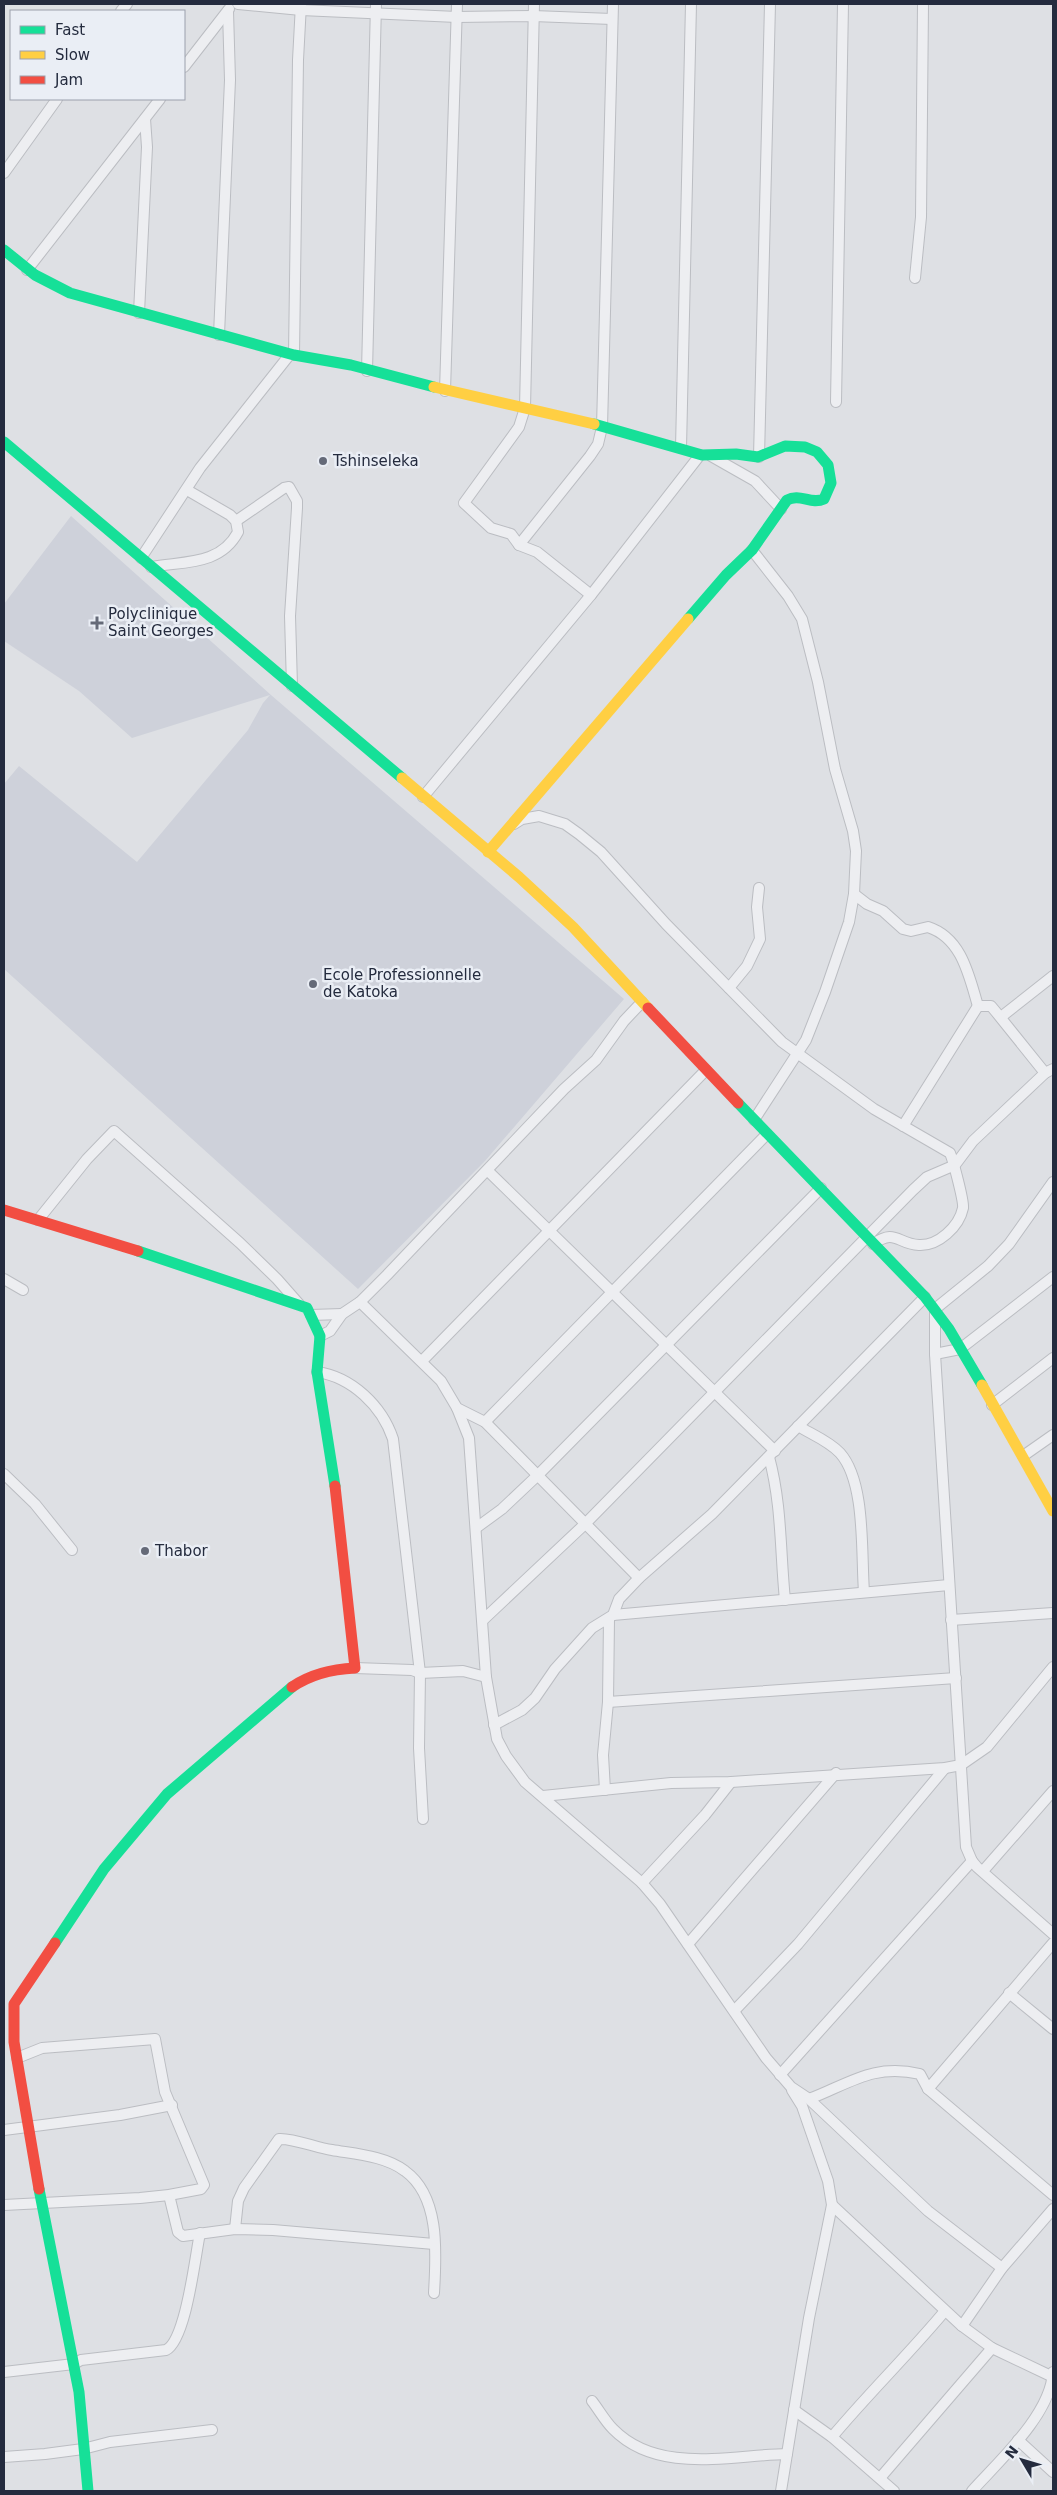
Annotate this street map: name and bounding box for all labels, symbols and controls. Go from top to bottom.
legend [10,10,185,100]
text: Fast [55,21,85,39]
text: Slow [55,46,90,64]
text: Jam [54,71,83,89]
place label: Tshinseleka [332,452,419,470]
marker: Tshinseleka [317,455,329,467]
place label: Polyclinique Saint Georges [108,605,214,640]
marker: Polyclinique Saint Georges [90,616,104,630]
place label: Ecole Professionnelle de Katoka [323,966,481,1001]
marker: Ecole Professionnelle de Katoka [307,978,319,990]
place label: Thabor [154,1542,209,1560]
marker: Thabor [139,1545,151,1557]
north arrow [997,2435,1047,2485]
text: N [1002,2442,1022,2462]

